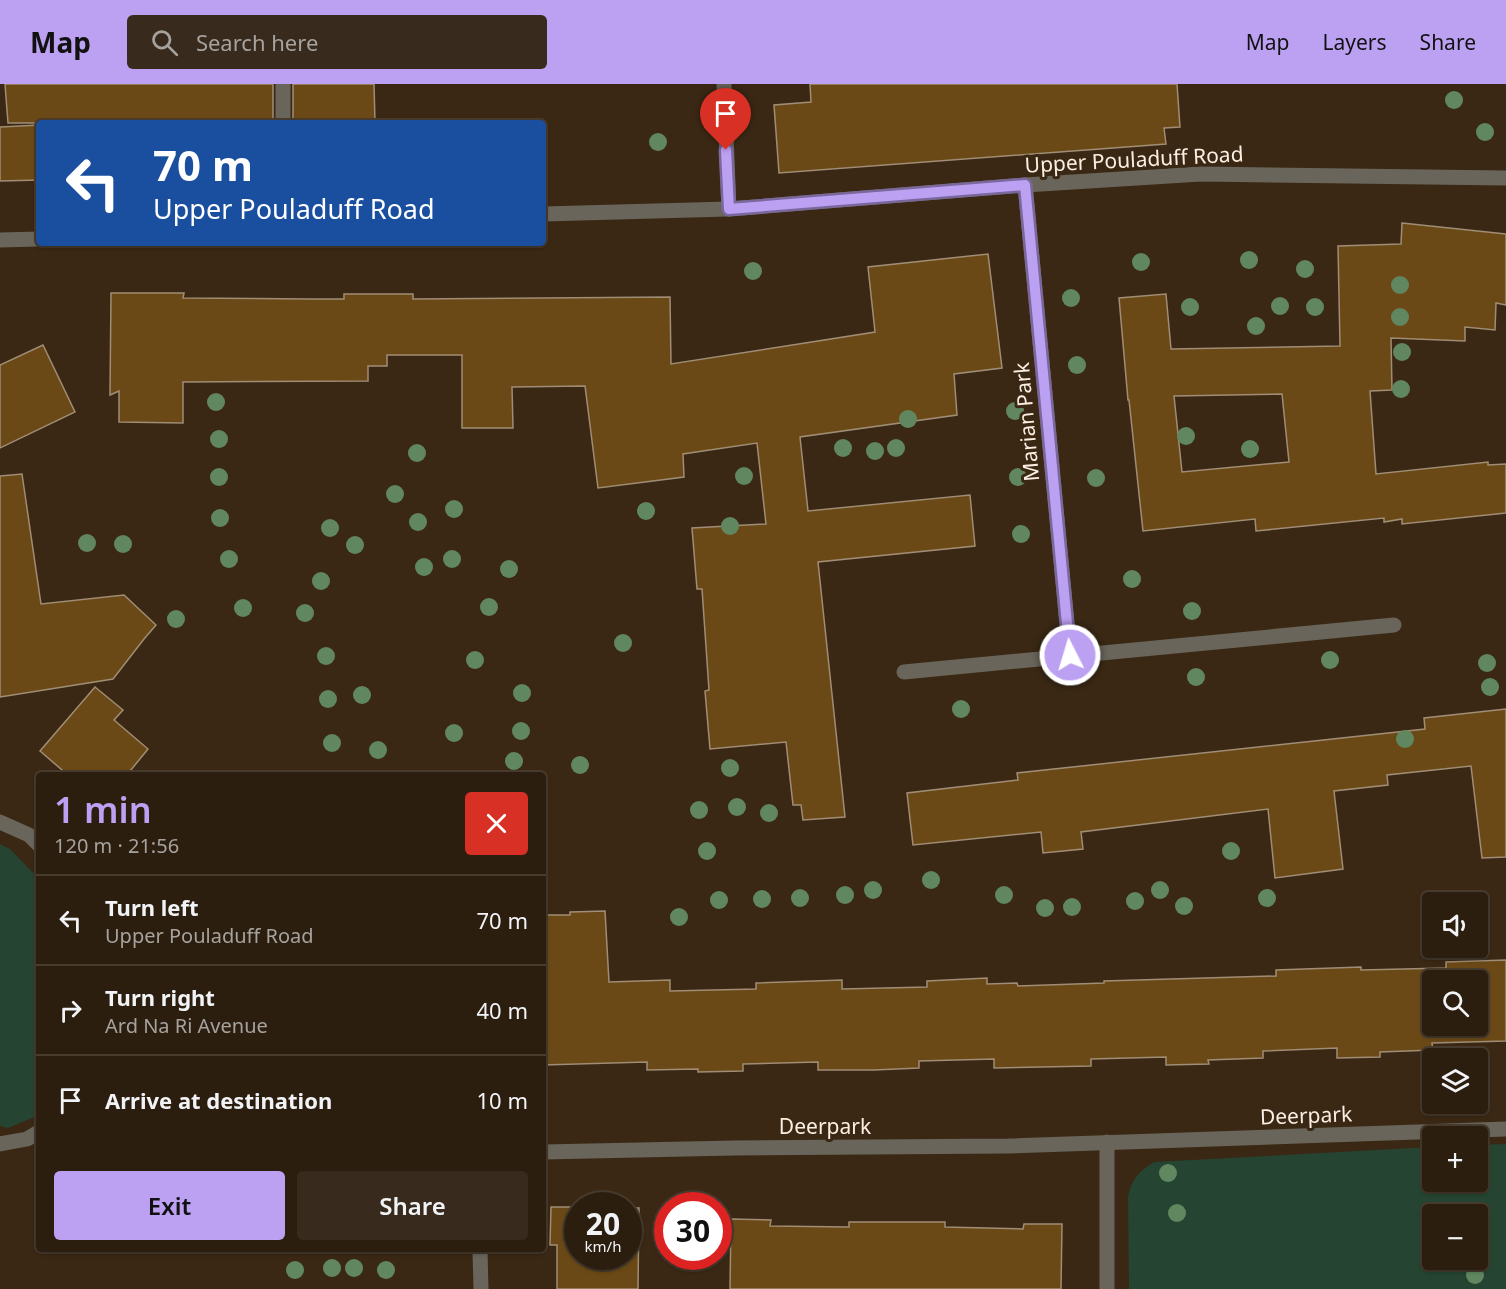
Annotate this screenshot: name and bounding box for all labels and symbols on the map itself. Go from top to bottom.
pin [700,88,751,150]
street label: Upper Pouladuff Road [1024,139,1244,179]
street label: Marian Park [1007,360,1045,483]
position arrow [1038,623,1102,687]
street label: Deerpark [1259,1099,1353,1131]
street label: Deerpark [779,1112,872,1140]
speed limit sign: 30 [654,1192,732,1270]

